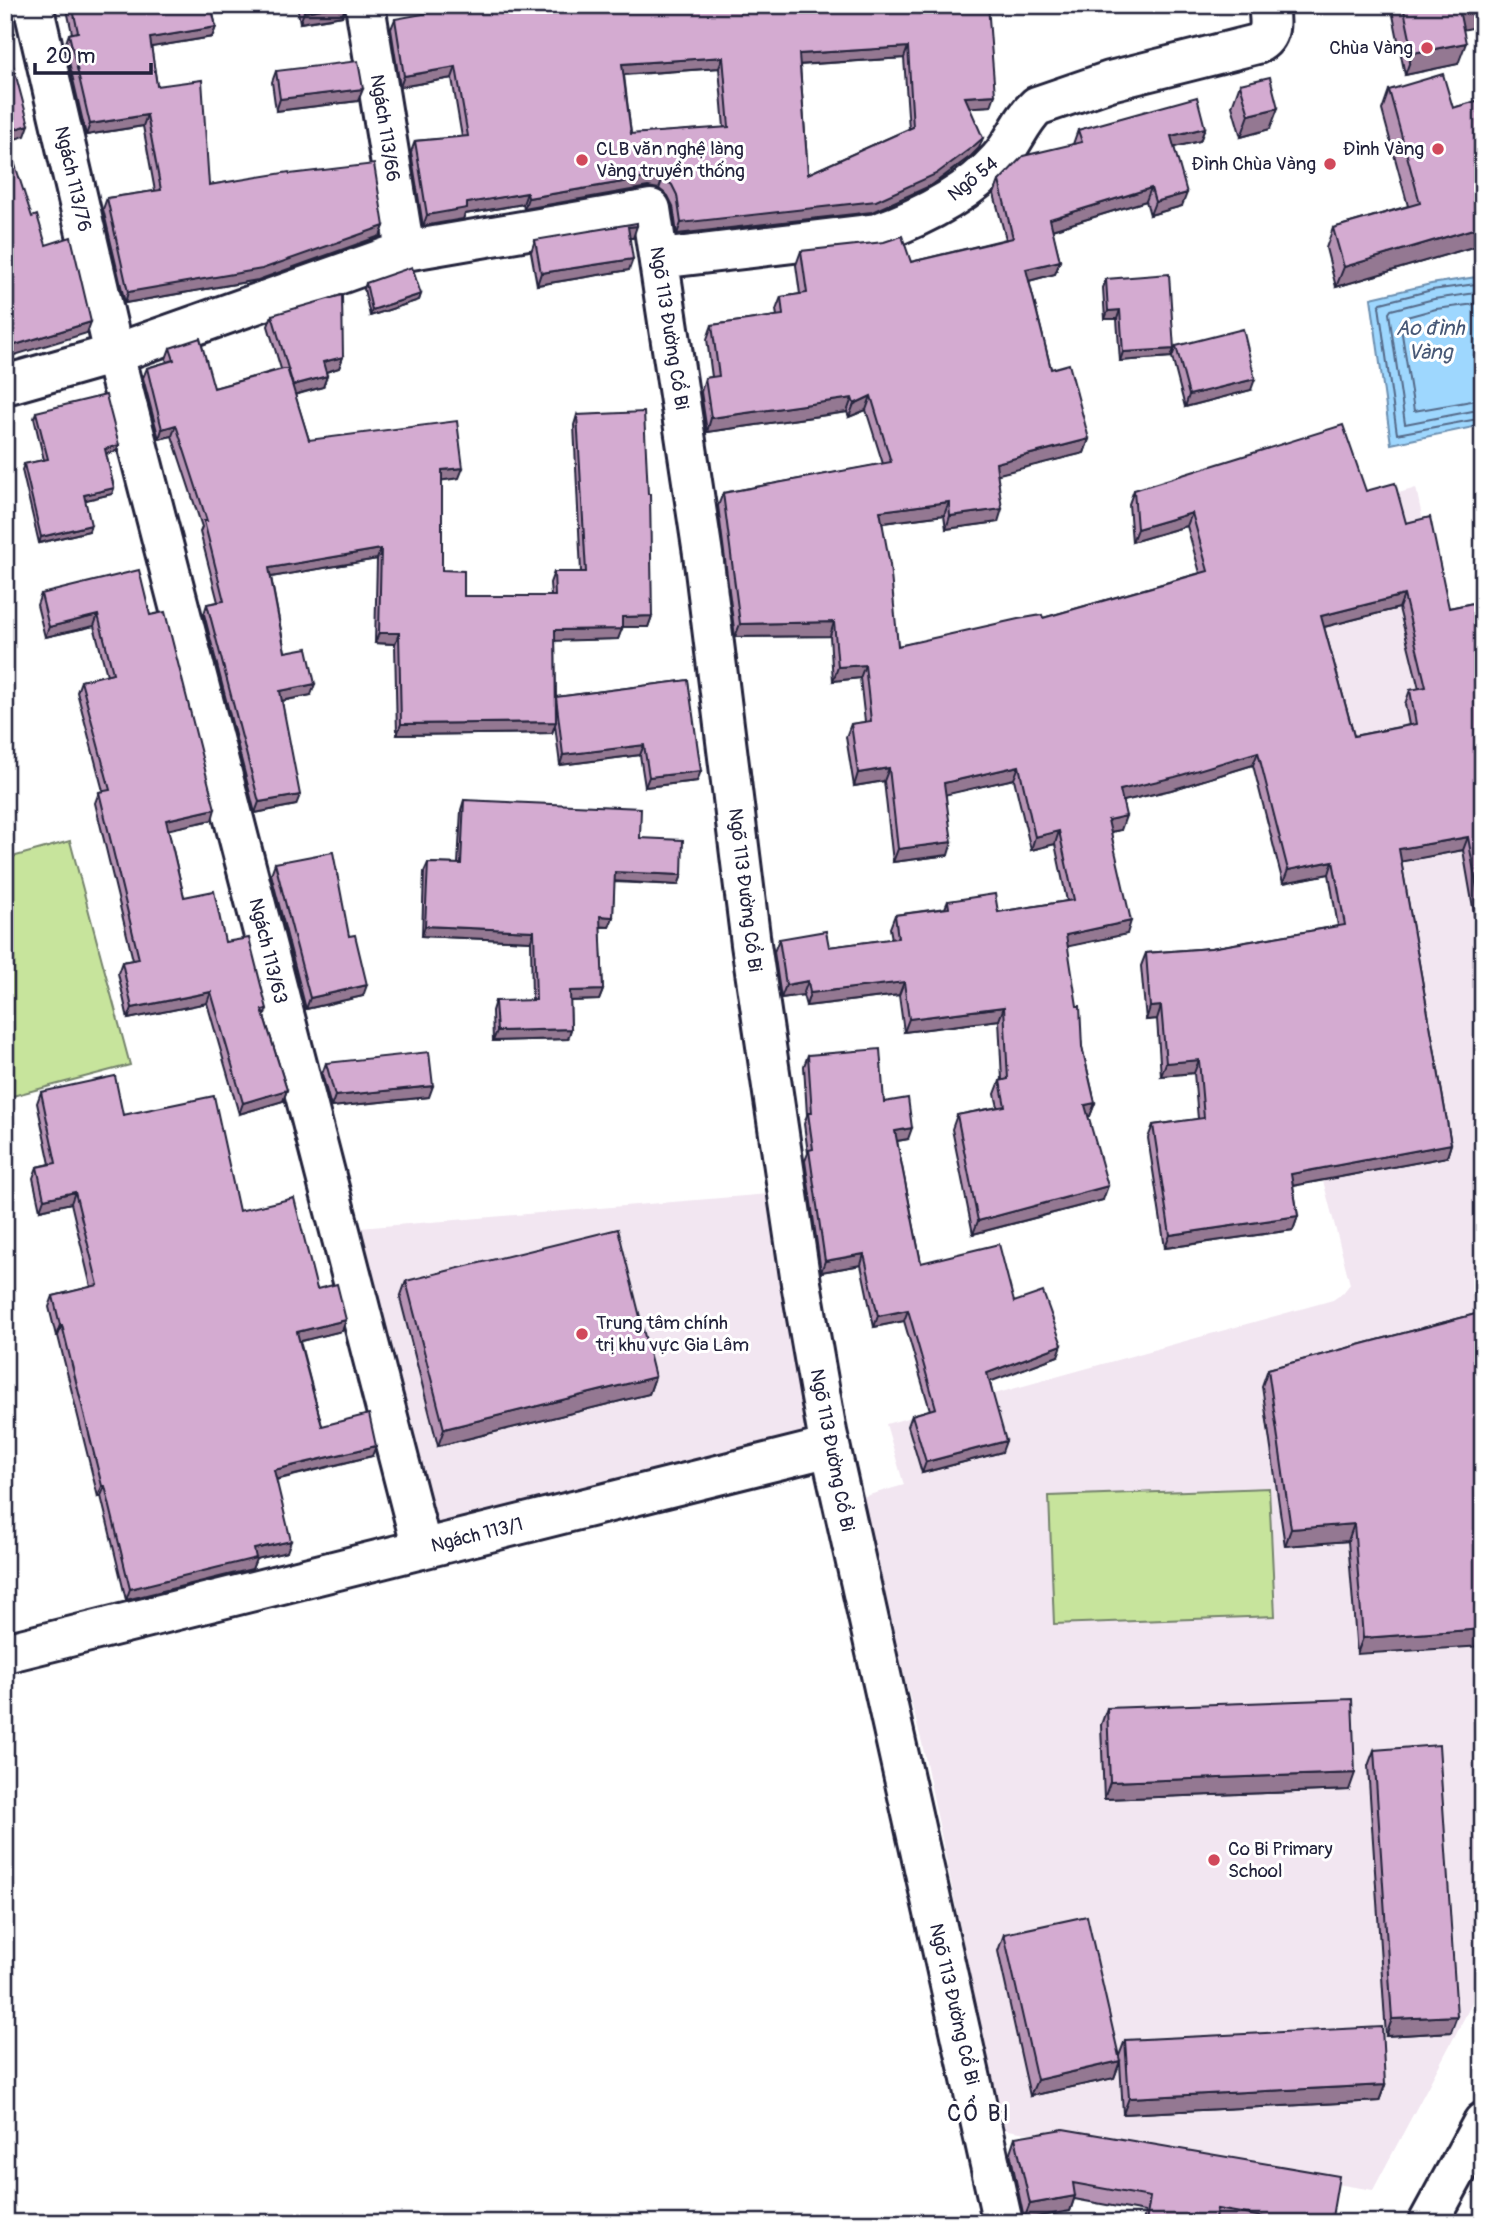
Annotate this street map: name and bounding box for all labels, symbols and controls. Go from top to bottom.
scale bar [35,32,150,76]
place label: Chùa Vàng [1329,36,1413,60]
marker: Chùa Vàng [1419,40,1435,56]
text: 20 m [46,43,95,70]
street label: Ngách 113/66 [365,73,405,183]
street label: Ngách 113/76 [49,124,97,234]
place label: CLB văn nghệ làng Vàng truyền thống [596,137,745,183]
place label: Đình Vàng [1343,137,1424,161]
marker: Đình Vàng [1430,141,1446,157]
street label: Ngõ 54 [943,151,1003,207]
marker: CLB văn nghệ làng Vàng truyền thống [574,152,590,168]
place label: Đình Chùa Vàng [1191,152,1316,176]
marker: Đình Chùa Vàng [1322,156,1338,172]
street label: Ngõ 113 Đường Cổ Bi [644,245,694,411]
water label: Ao đình Vàng [1396,315,1465,366]
street label: Ngõ 113 Đường Cổ Bi [723,807,767,973]
street label: Ngách 113/63 [243,896,293,1006]
place label: Trung tâm chính trị khu vực Gia Lâm [595,1311,749,1357]
marker: Trung tâm chính trị khu vực Gia Lâm [574,1326,590,1342]
street label: Ngõ 113 Đường Cổ Bi [805,1367,859,1533]
street label: Ngách 113/1 [429,1512,525,1558]
place label: Co Bi Primary School [1228,1837,1333,1883]
marker: Co Bi Primary School [1206,1852,1222,1868]
street label: Ngõ 113 Đường Cổ Bi [924,1921,984,2087]
district label: CỔ BI [947,2095,1011,2128]

